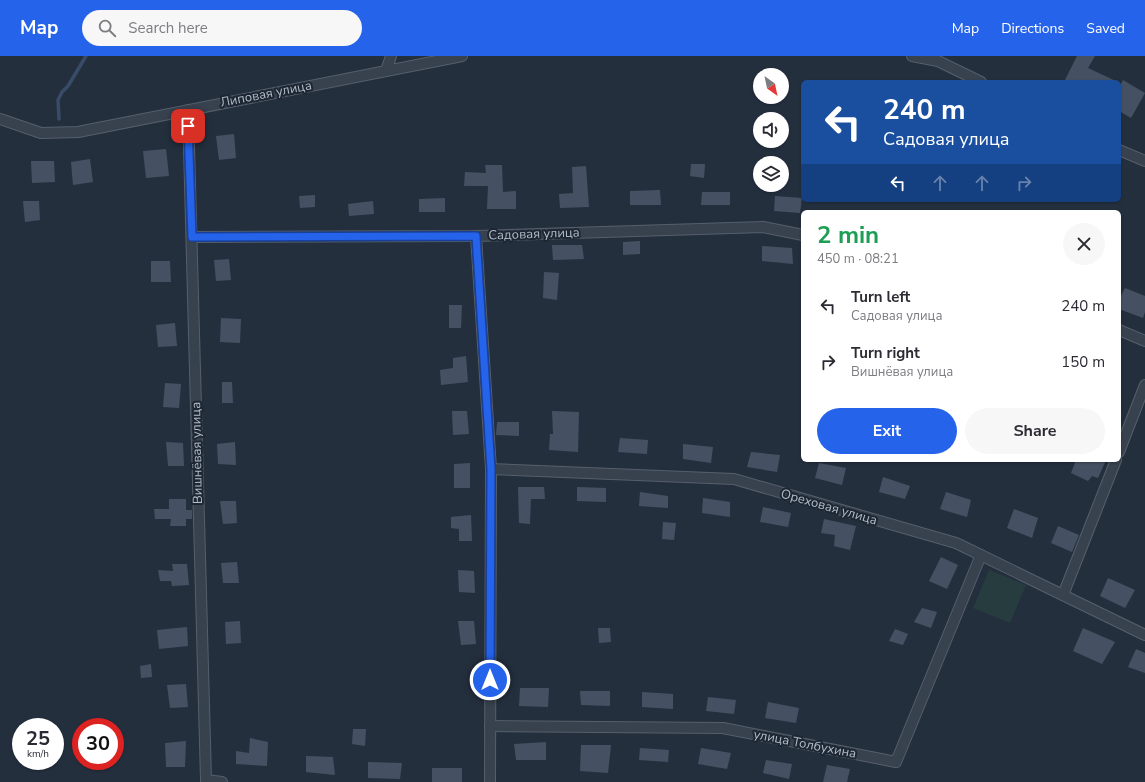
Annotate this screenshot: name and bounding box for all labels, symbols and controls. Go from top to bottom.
search box [82,10,362,46]
text: Map [20,15,58,41]
icon: search [96,17,118,39]
text: Search here [128,18,208,38]
text: Map [952,19,979,38]
text: Directions [1001,19,1064,38]
text: Saved [1086,19,1125,38]
north arrow [753,68,789,104]
map controls [753,68,789,192]
street label: Липовая улица [219,76,313,112]
text: 240 m [883,91,966,129]
icon: left [817,96,869,148]
pin [171,109,205,143]
button: sound [753,112,789,148]
icon: arrive [177,115,199,137]
text: Садовая улица [883,127,1010,151]
button: layers [753,156,789,192]
icon: left [887,172,909,194]
icon: ahead [929,172,951,194]
icon: ahead [971,172,993,194]
icon: right [1013,172,1035,194]
text: 2 min [817,219,879,251]
street label: Садовая улица [488,223,580,245]
button: close [1063,223,1105,265]
text: 450 m · 08:21 [817,250,899,268]
text: Turn left [851,287,910,307]
icon: left [817,295,839,317]
text: 240 m [1061,296,1105,316]
text: Садовая улица [851,307,942,325]
text: Turn right [851,343,920,363]
icon: right [817,351,839,373]
text: 150 m [1061,352,1105,372]
text: Вишнёвая улица [851,363,953,381]
street label: Вишнёвая улица [187,402,207,504]
button: Exit [817,408,957,454]
button: Share [965,408,1105,454]
street label: Ореховая улица [779,485,879,529]
position arrow [469,659,511,701]
speed limit sign: 30 [72,718,124,770]
text: 25 [26,725,50,752]
street label: улица Толбухина [752,725,858,763]
text: km/h [27,747,49,761]

